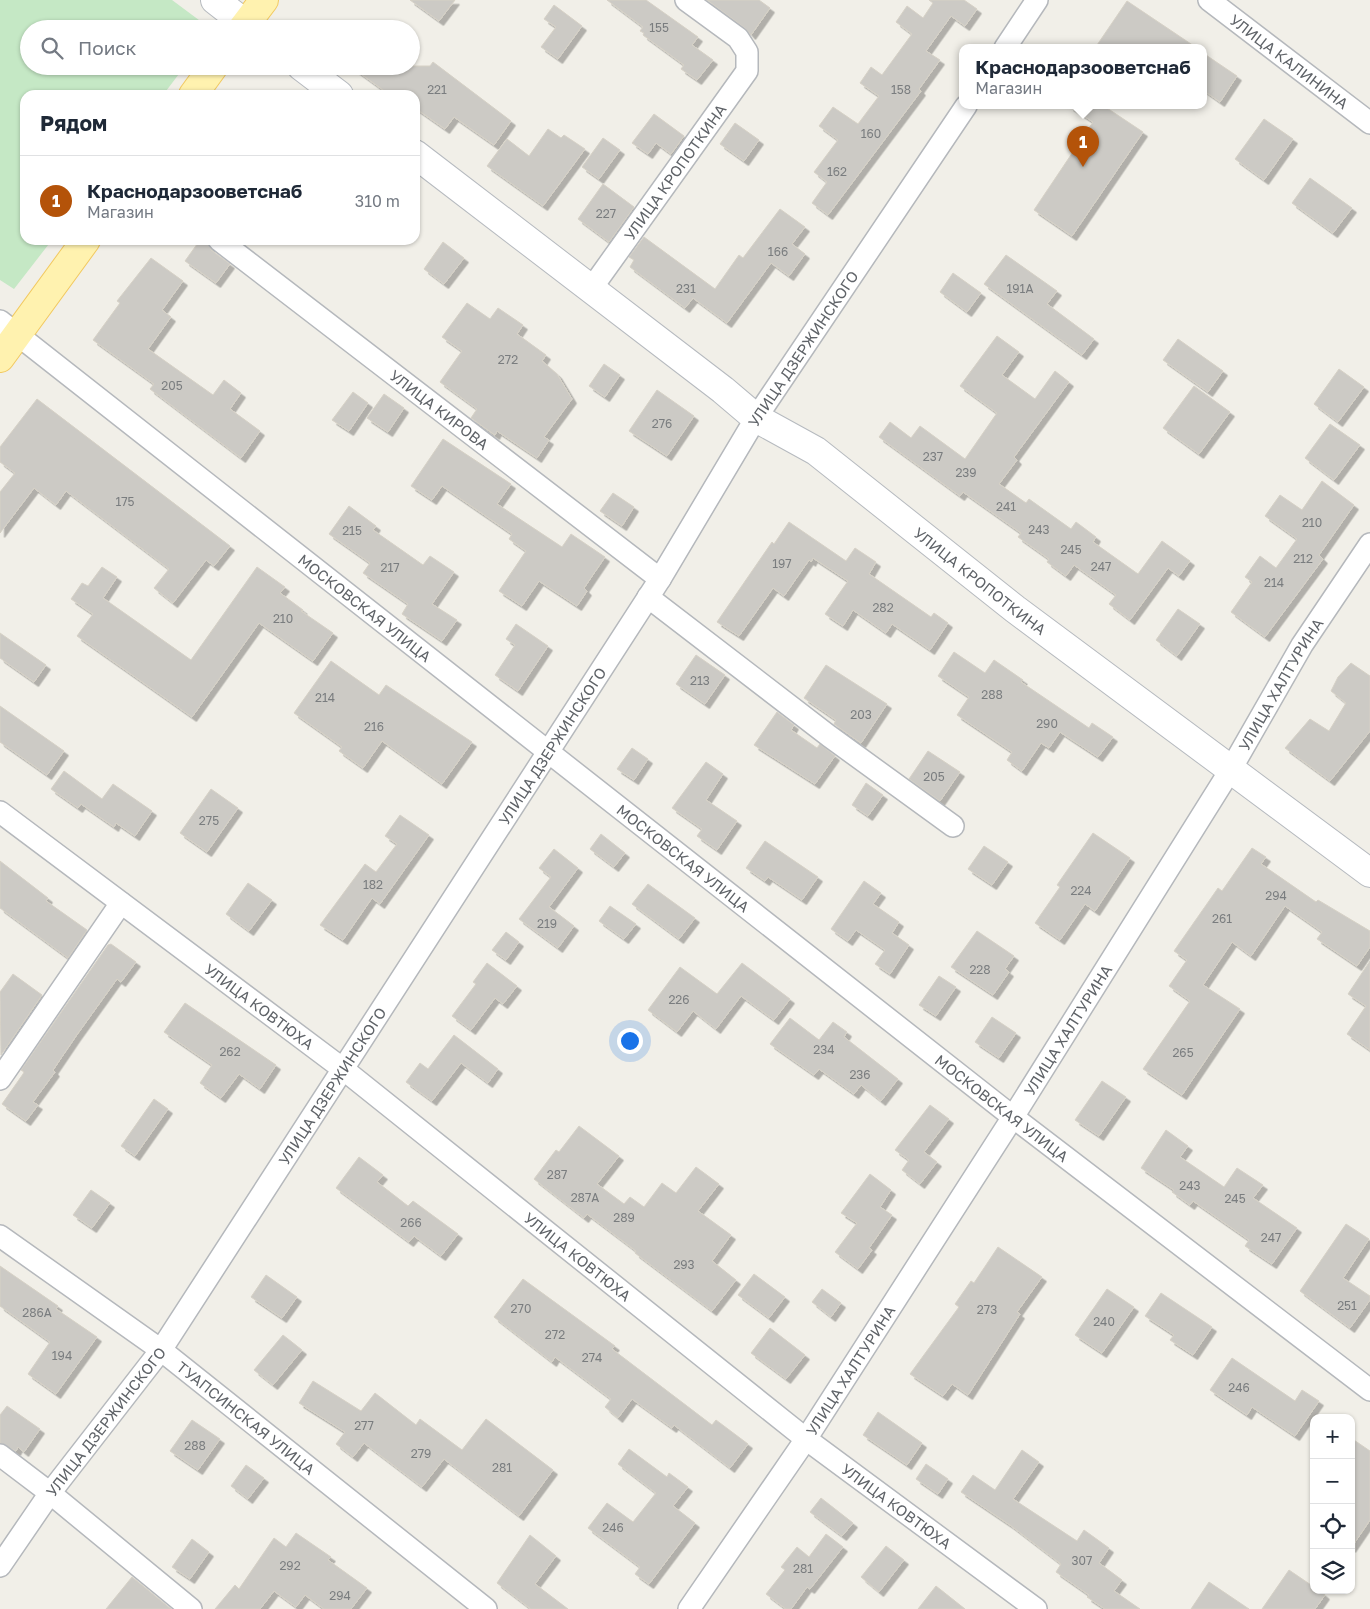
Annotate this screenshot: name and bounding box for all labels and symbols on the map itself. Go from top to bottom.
street label: УЛИЦА КАЛИНИНА [1226,10,1352,112]
house number: 155 [649,20,669,35]
house number: 221 [427,82,447,97]
house number: 158 [891,82,911,97]
street label: УЛИЦА КРОПОТКИНА [620,100,730,244]
house number: 160 [861,126,881,141]
pin: 1 [1067,126,1099,167]
house number: 162 [827,164,847,179]
house number: 227 [596,206,616,221]
house number: 166 [768,244,788,259]
street label: УЛИЦА ДЗЕРЖИНСКОГО [744,267,862,430]
house number: 231 [676,281,696,296]
house number: 191А [1007,281,1033,296]
house number: 272 [498,352,518,367]
street label: УЛИЦА КИРОВА [386,366,492,453]
house number: 205 [161,378,183,393]
house number: 276 [652,416,672,431]
house number: 237 [923,449,943,464]
house number: 239 [955,465,977,480]
house number: 175 [115,494,135,509]
house number: 241 [996,499,1016,514]
house number: 210 [1302,515,1322,530]
house number: 243 [1028,522,1050,537]
house number: 215 [342,523,362,538]
street label: УЛИЦА КРОПОТКИНА [910,523,1050,638]
house number: 245 [1060,542,1082,557]
street label: МОСКОВСКАЯ УЛИЦА [295,550,435,665]
house number: 212 [1293,551,1313,566]
house number: 197 [772,556,792,571]
house number: 247 [1091,559,1111,574]
house number: 217 [380,560,400,575]
house number: 214 [1264,575,1284,590]
house number: 282 [872,600,894,615]
house number: 210 [273,611,293,626]
street label: УЛИЦА ХАЛТУРИНА [1234,614,1327,754]
street label: УЛИЦА ДЗЕРЖИНСКОГО [494,664,610,828]
house number: 213 [690,673,710,688]
house number: 288 [981,687,1003,702]
house number: 214 [315,690,335,705]
house number: 203 [850,707,872,722]
house number: 290 [1036,716,1058,731]
house number: 216 [364,719,384,734]
house number: 205 [923,769,945,784]
street label: МОСКОВСКАЯ УЛИЦА [613,800,753,916]
house number: 275 [199,813,219,828]
house number: 182 [363,877,383,892]
house number: 224 [1070,883,1092,898]
house number: 294 [1265,888,1287,903]
house number: 261 [1212,911,1232,926]
house number: 219 [537,916,557,931]
street label: УЛИЦА КОВТЮХА [201,960,317,1053]
street label: УЛИЦА ХАЛТУРИНА [1020,961,1115,1099]
house number: 228 [969,962,991,977]
house number: 226 [668,992,690,1007]
street label: УЛИЦА ДЗЕРЖИНСКОГО [274,1004,389,1168]
your location [617,1028,643,1054]
house number: 234 [813,1042,835,1057]
house number: 262 [219,1044,241,1059]
house number: 265 [1172,1045,1194,1060]
street label: МОСКОВСКАЯ УЛИЦА [932,1050,1072,1165]
house number: 236 [849,1067,871,1082]
house number: 287 [547,1167,567,1182]
house number: 243 [1179,1178,1201,1193]
house number: 287А [571,1190,599,1205]
house number: 245 [1224,1191,1246,1206]
street label: УЛИЦА КОВТЮХА [521,1208,635,1305]
house number: 289 [613,1210,635,1225]
house number: 266 [400,1215,422,1230]
house number: 247 [1261,1230,1281,1245]
house number: 293 [673,1257,695,1272]
house number: 251 [1337,1298,1357,1313]
house number: 270 [511,1301,531,1316]
street label: УЛИЦА ХАЛТУРИНА [802,1302,899,1439]
house number: 273 [977,1302,997,1317]
house number: 286А [22,1305,52,1320]
house number: 240 [1093,1314,1115,1329]
house number: 272 [545,1327,565,1342]
street label: УЛИЦА ДЗЕРЖИНСКОГО [42,1343,169,1500]
house number: 194 [52,1348,72,1363]
house number: 274 [582,1350,602,1365]
street label: ТУАПСИНСКАЯ УЛИЦА [173,1357,319,1478]
house number: 246 [1228,1380,1250,1395]
house number: 277 [354,1418,374,1433]
house number: 288 [184,1438,206,1453]
house number: 279 [411,1446,431,1461]
house number: 281 [492,1460,512,1475]
street label: УЛИЦА КОВТЮХА [838,1460,955,1552]
house number: 246 [602,1520,624,1535]
house number: 307 [1072,1553,1092,1568]
house number: 292 [279,1558,301,1573]
house number: 281 [793,1561,813,1576]
house number: 294 [329,1588,351,1603]

